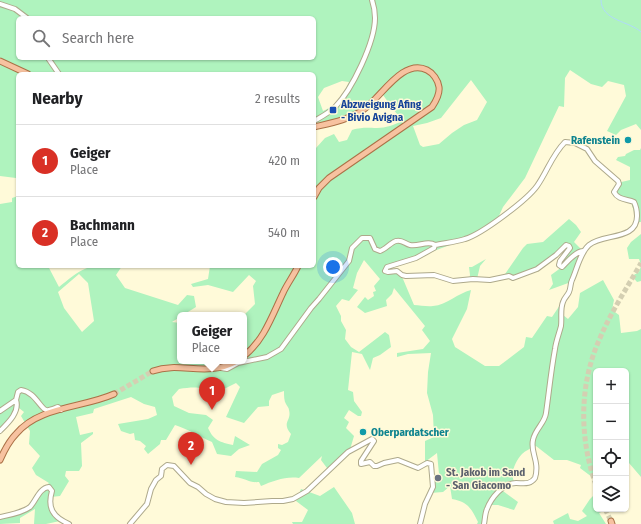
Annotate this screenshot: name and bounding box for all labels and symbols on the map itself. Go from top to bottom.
place label: Abzweigung Afing - Bivio Avigna [340,98,422,124]
marker: Abzweigung Afing - Bivio Avigna [328,105,338,115]
place label: Rafenstein [571,134,620,147]
marker: Rafenstein [623,135,633,145]
your location [323,257,343,277]
pin: 1 [199,377,225,410]
place label: Oberpardatscher [371,426,450,439]
marker: Oberpardatscher [358,427,368,437]
pin: 2 [178,432,204,465]
place label: St. Jakob im Sand - San Giacomo [446,466,525,492]
marker: St. Jakob im Sand - San Giacomo [433,473,443,483]

